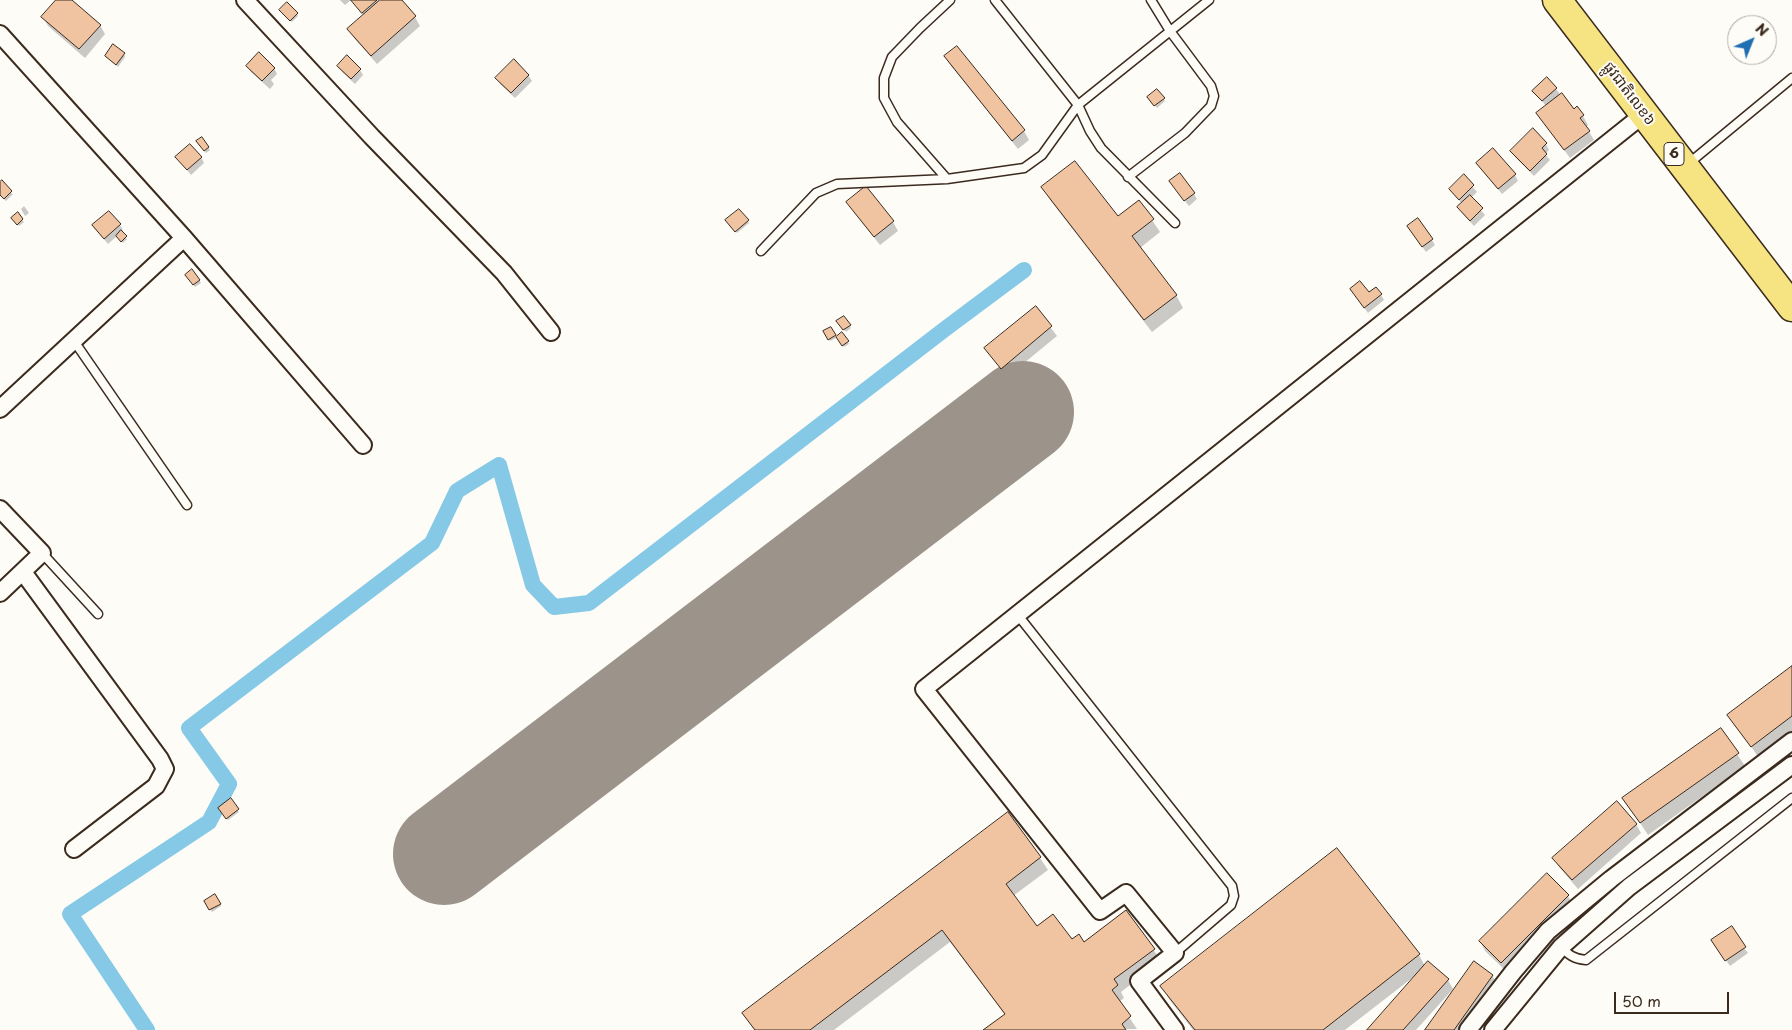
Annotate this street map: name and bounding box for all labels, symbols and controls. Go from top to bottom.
north arrow [1727,15,1777,65]
text: N [1751,18,1773,41]
street label: ផ្លូវជាតិលេខ៦ [1599,59,1659,129]
road number: 6 [1664,142,1684,166]
scale bar [1617,982,1732,1014]
text: 50 m [1622,989,1661,1012]

